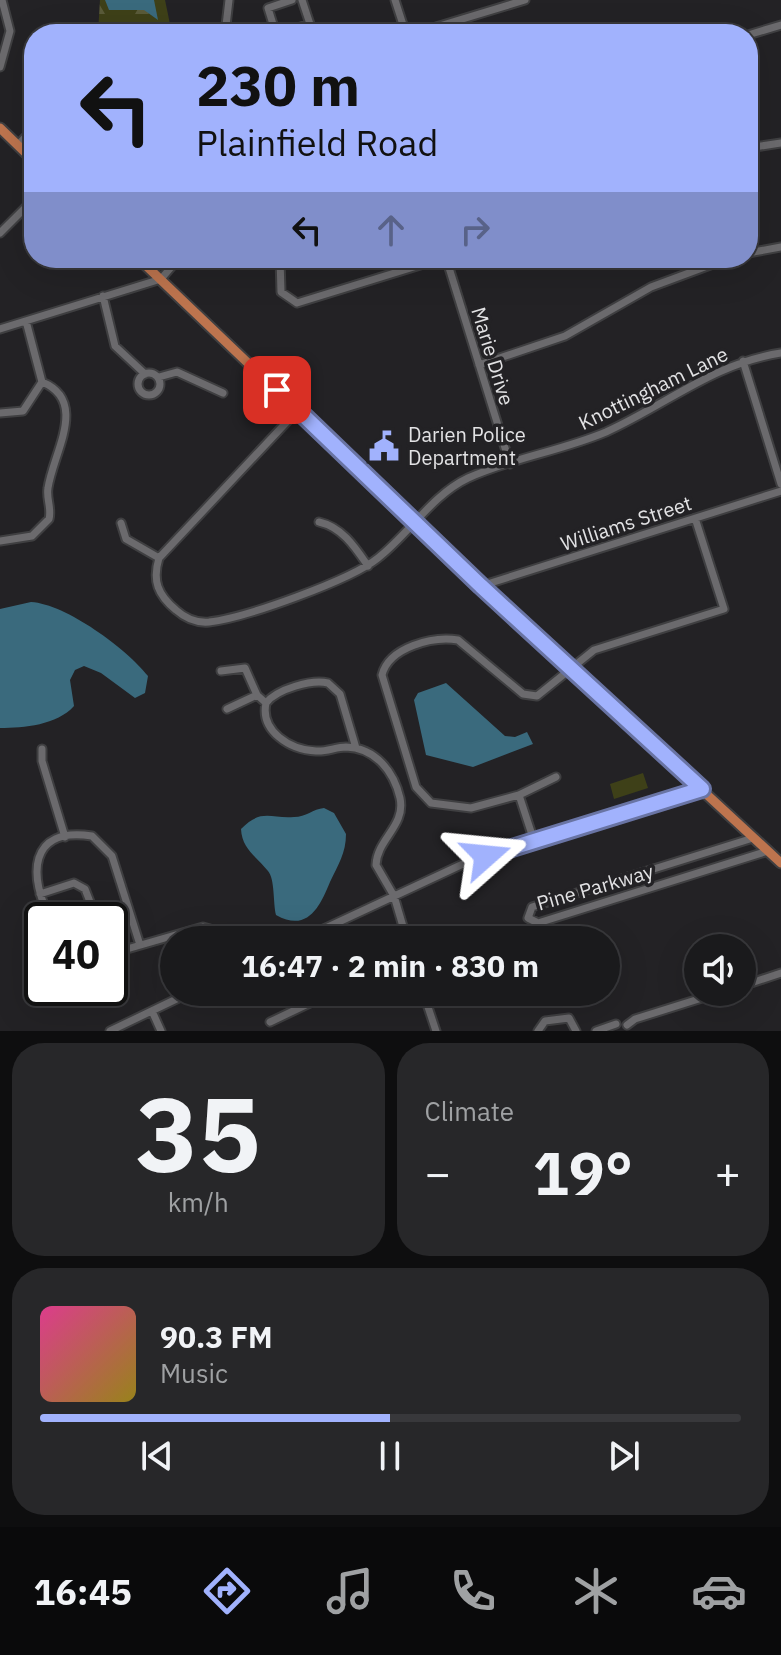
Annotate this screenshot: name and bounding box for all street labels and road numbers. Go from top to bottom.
street label: Marie Drive [465,304,521,408]
street label: Knottingham Lane [574,340,732,436]
street label: Williams Street [557,489,695,557]
street label: Pine Parkway [533,857,657,917]

